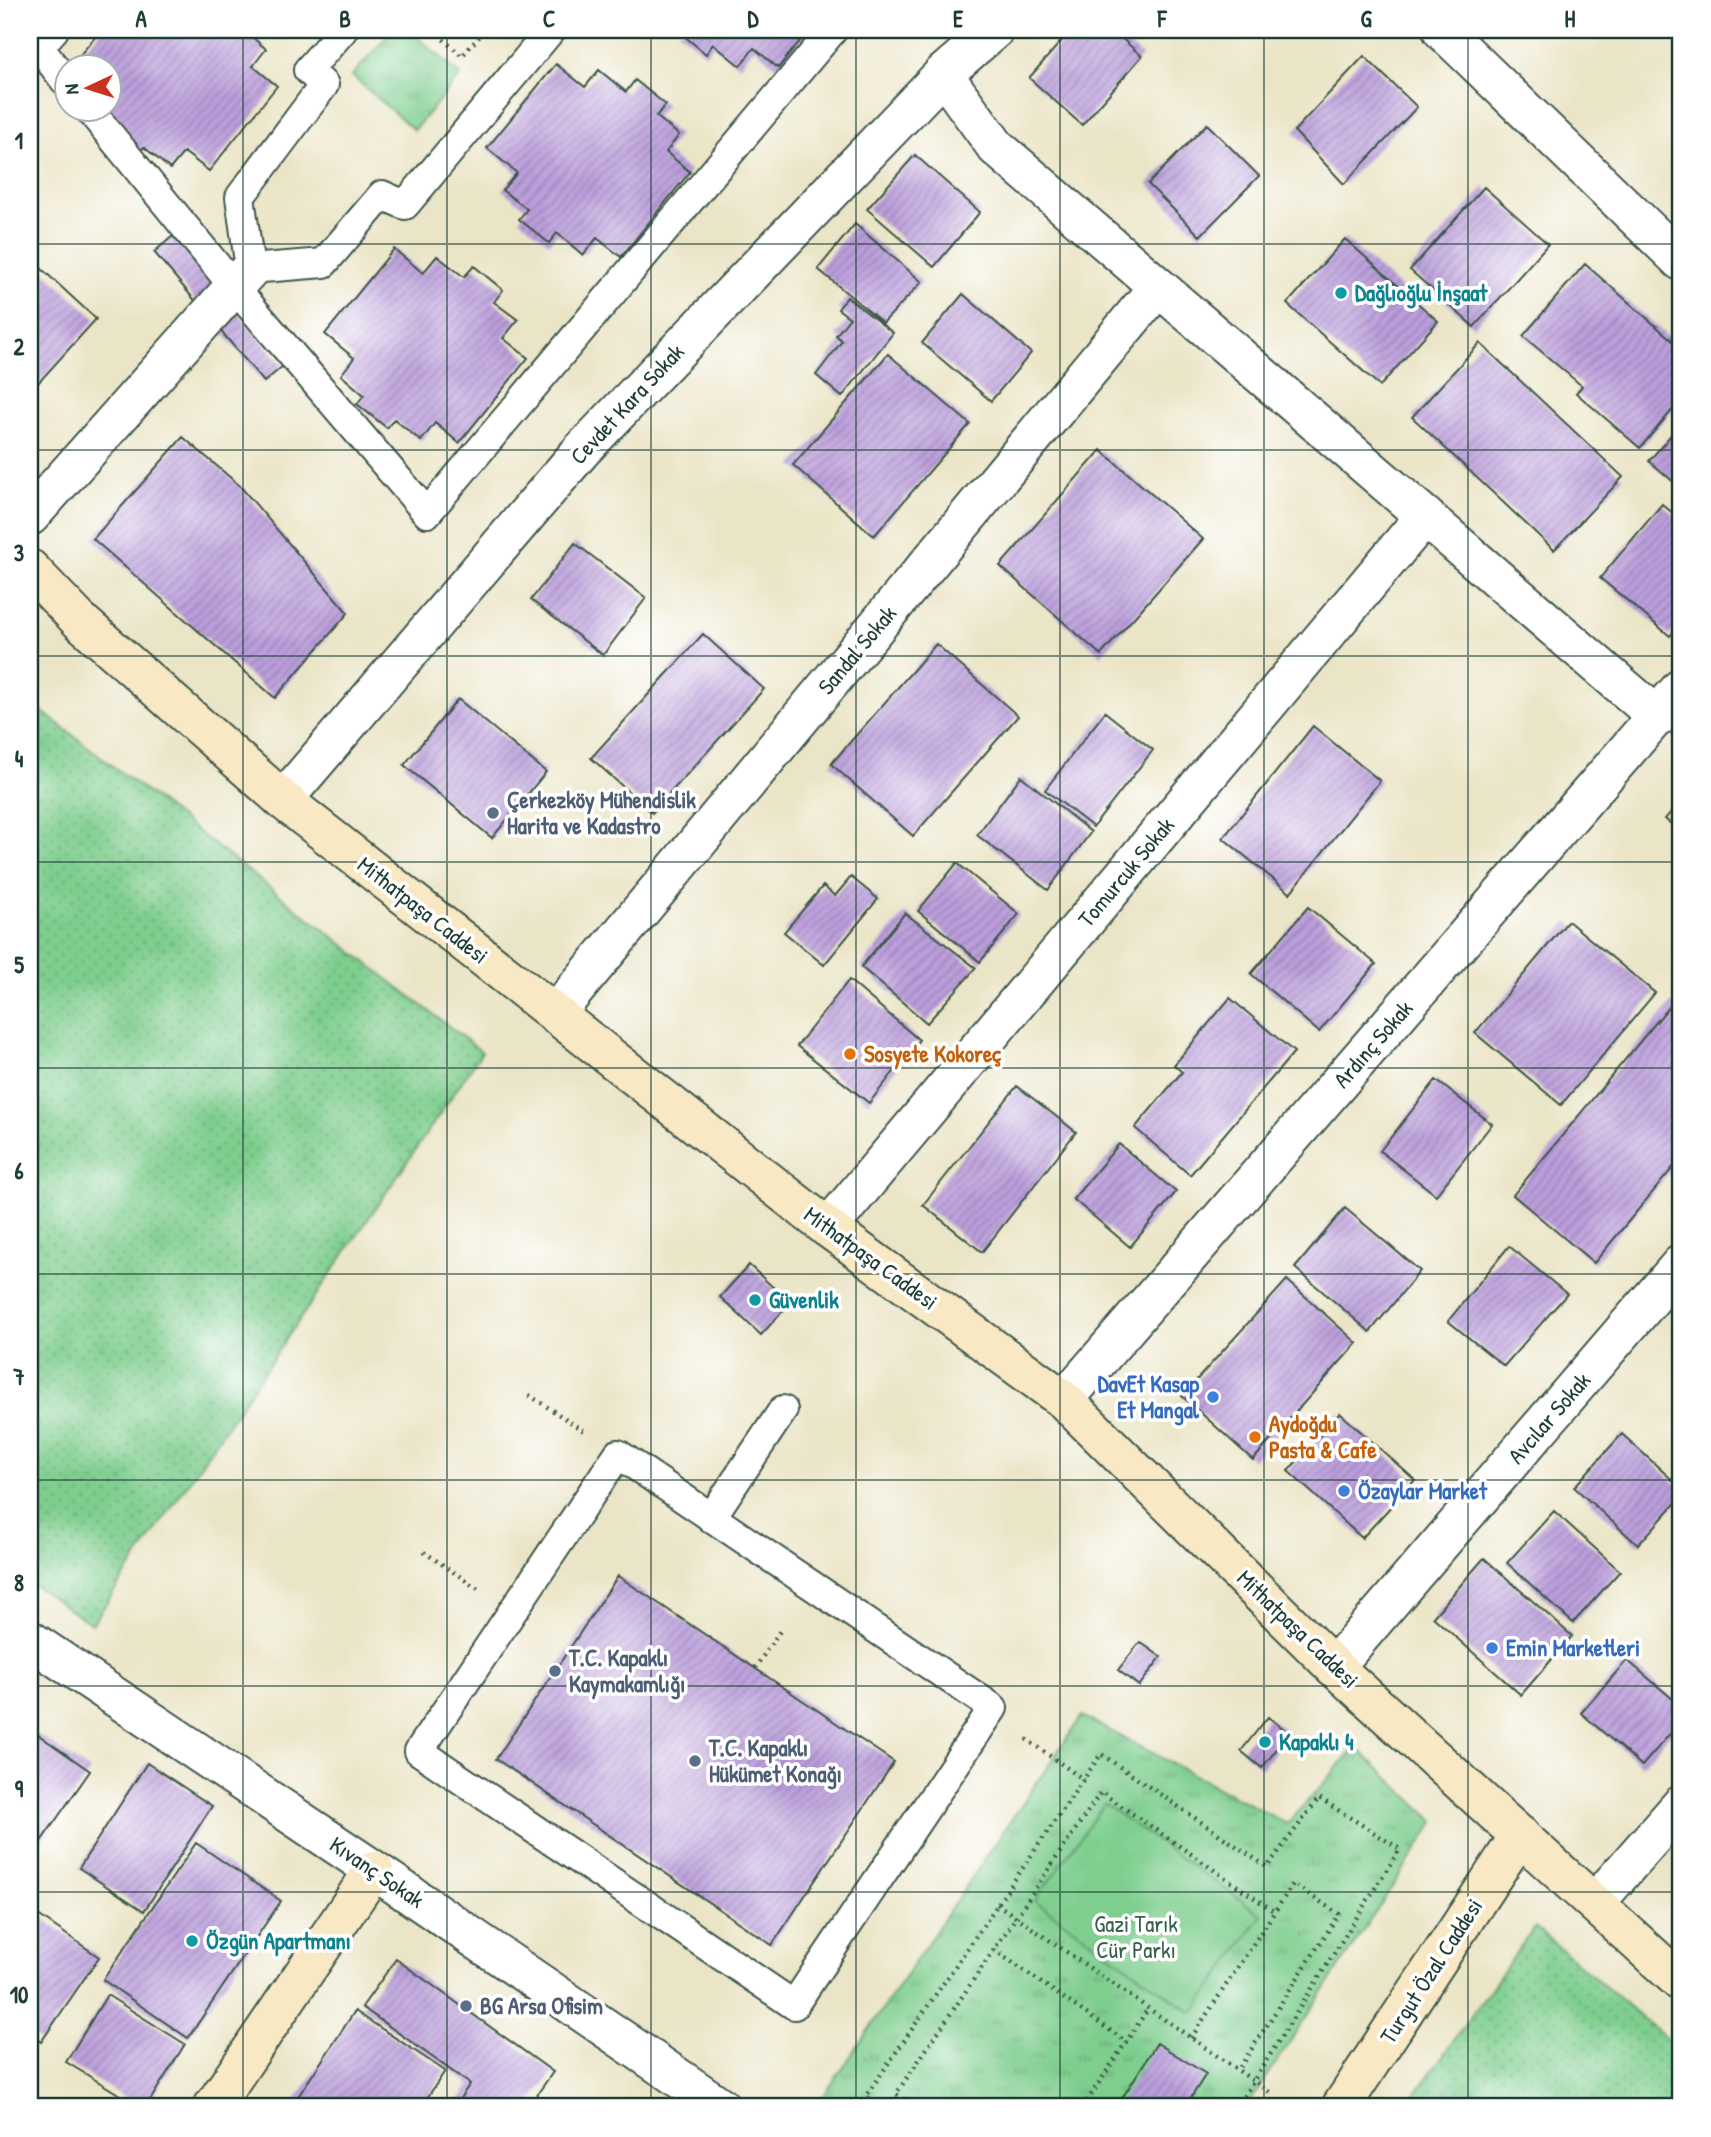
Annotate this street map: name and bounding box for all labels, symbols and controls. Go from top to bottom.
text: A [135,3,147,34]
text: B [339,3,351,34]
text: C [543,3,555,34]
text: D [748,3,760,34]
text: E [953,3,964,34]
text: F [1157,3,1168,34]
text: G [1360,3,1372,34]
text: H [1565,3,1576,34]
north arrow [52,52,122,122]
text: N [58,83,84,95]
text: 1 [15,125,23,156]
place label: Dağlıoğlu İnşaat [1355,277,1488,309]
marker: Dağlıoğlu İnşaat [1333,285,1349,301]
text: 2 [14,331,25,362]
street label: Cevdet Kara Sokak [563,336,691,471]
text: 3 [14,537,24,568]
street label: Sandal Sokak [810,598,903,701]
text: 4 [15,743,24,774]
place label: Çerkezköy Mühendislik Harita ve Kadastro [507,784,696,841]
marker: Çerkezköy Mühendislik Harita ve Kadastro [485,805,501,821]
street label: Tomurcuk Sokak [1070,810,1181,933]
street label: Mithatpaşa Caddesi [351,849,495,970]
text: 5 [14,949,24,980]
street label: Ardınç Sokak [1326,993,1420,1094]
place label: Sosyete Kokoreç [864,1038,1002,1070]
marker: Sosyete Kokoreç [842,1046,858,1062]
text: 6 [14,1155,24,1186]
street label: Mithatpaşa Caddesi [798,1199,944,1317]
place label: Güvenlik [769,1284,839,1315]
marker: Güvenlik [747,1292,763,1308]
text: 7 [12,1361,25,1392]
street label: Avcılar Sokak [1500,1365,1597,1470]
place label: DavEt Kasap Et Mangal [1098,1368,1200,1426]
marker: DavEt Kasap Et Mangal [1205,1389,1221,1405]
place label: Aydoğdu Pasta & Cafe [1269,1408,1378,1465]
marker: Aydoğdu Pasta & Cafe [1247,1429,1263,1445]
place label: Özaylar Market [1358,1475,1488,1507]
marker: Özaylar Market [1336,1483,1352,1499]
street label: Mithatpaşa Caddesi [1231,1563,1366,1695]
text: 8 [14,1567,24,1598]
place label: Emin Marketleri [1506,1632,1640,1663]
marker: Emin Marketleri [1484,1640,1500,1656]
place label: T.C. Kapaklı Kaymakamlığı [568,1642,685,1700]
marker: T.C. Kapaklı Kaymakamlığı [547,1663,563,1679]
place label: Kapaklı 4 [1279,1726,1354,1758]
place label: T.C. Kapaklı Hükümet Konağı [708,1732,842,1790]
marker: Kapaklı 4 [1257,1734,1273,1750]
marker: T.C. Kapaklı Hükümet Konağı [687,1753,703,1769]
text: 9 [15,1773,24,1804]
street label: Kıvanç Sokak [324,1829,431,1915]
street label: Turgut Özal Caddesi [1372,1892,1489,2049]
park label: Gazi Tarık Cür Parkı [1094,1908,1178,1965]
place label: Özgün Apartmanı [206,1925,351,1957]
marker: Özgün Apartmanı [184,1933,200,1949]
text: 10 [10,1979,28,2010]
place label: BG Arsa Ofisim [480,1990,603,2021]
marker: BG Arsa Ofisim [458,1998,474,2014]

